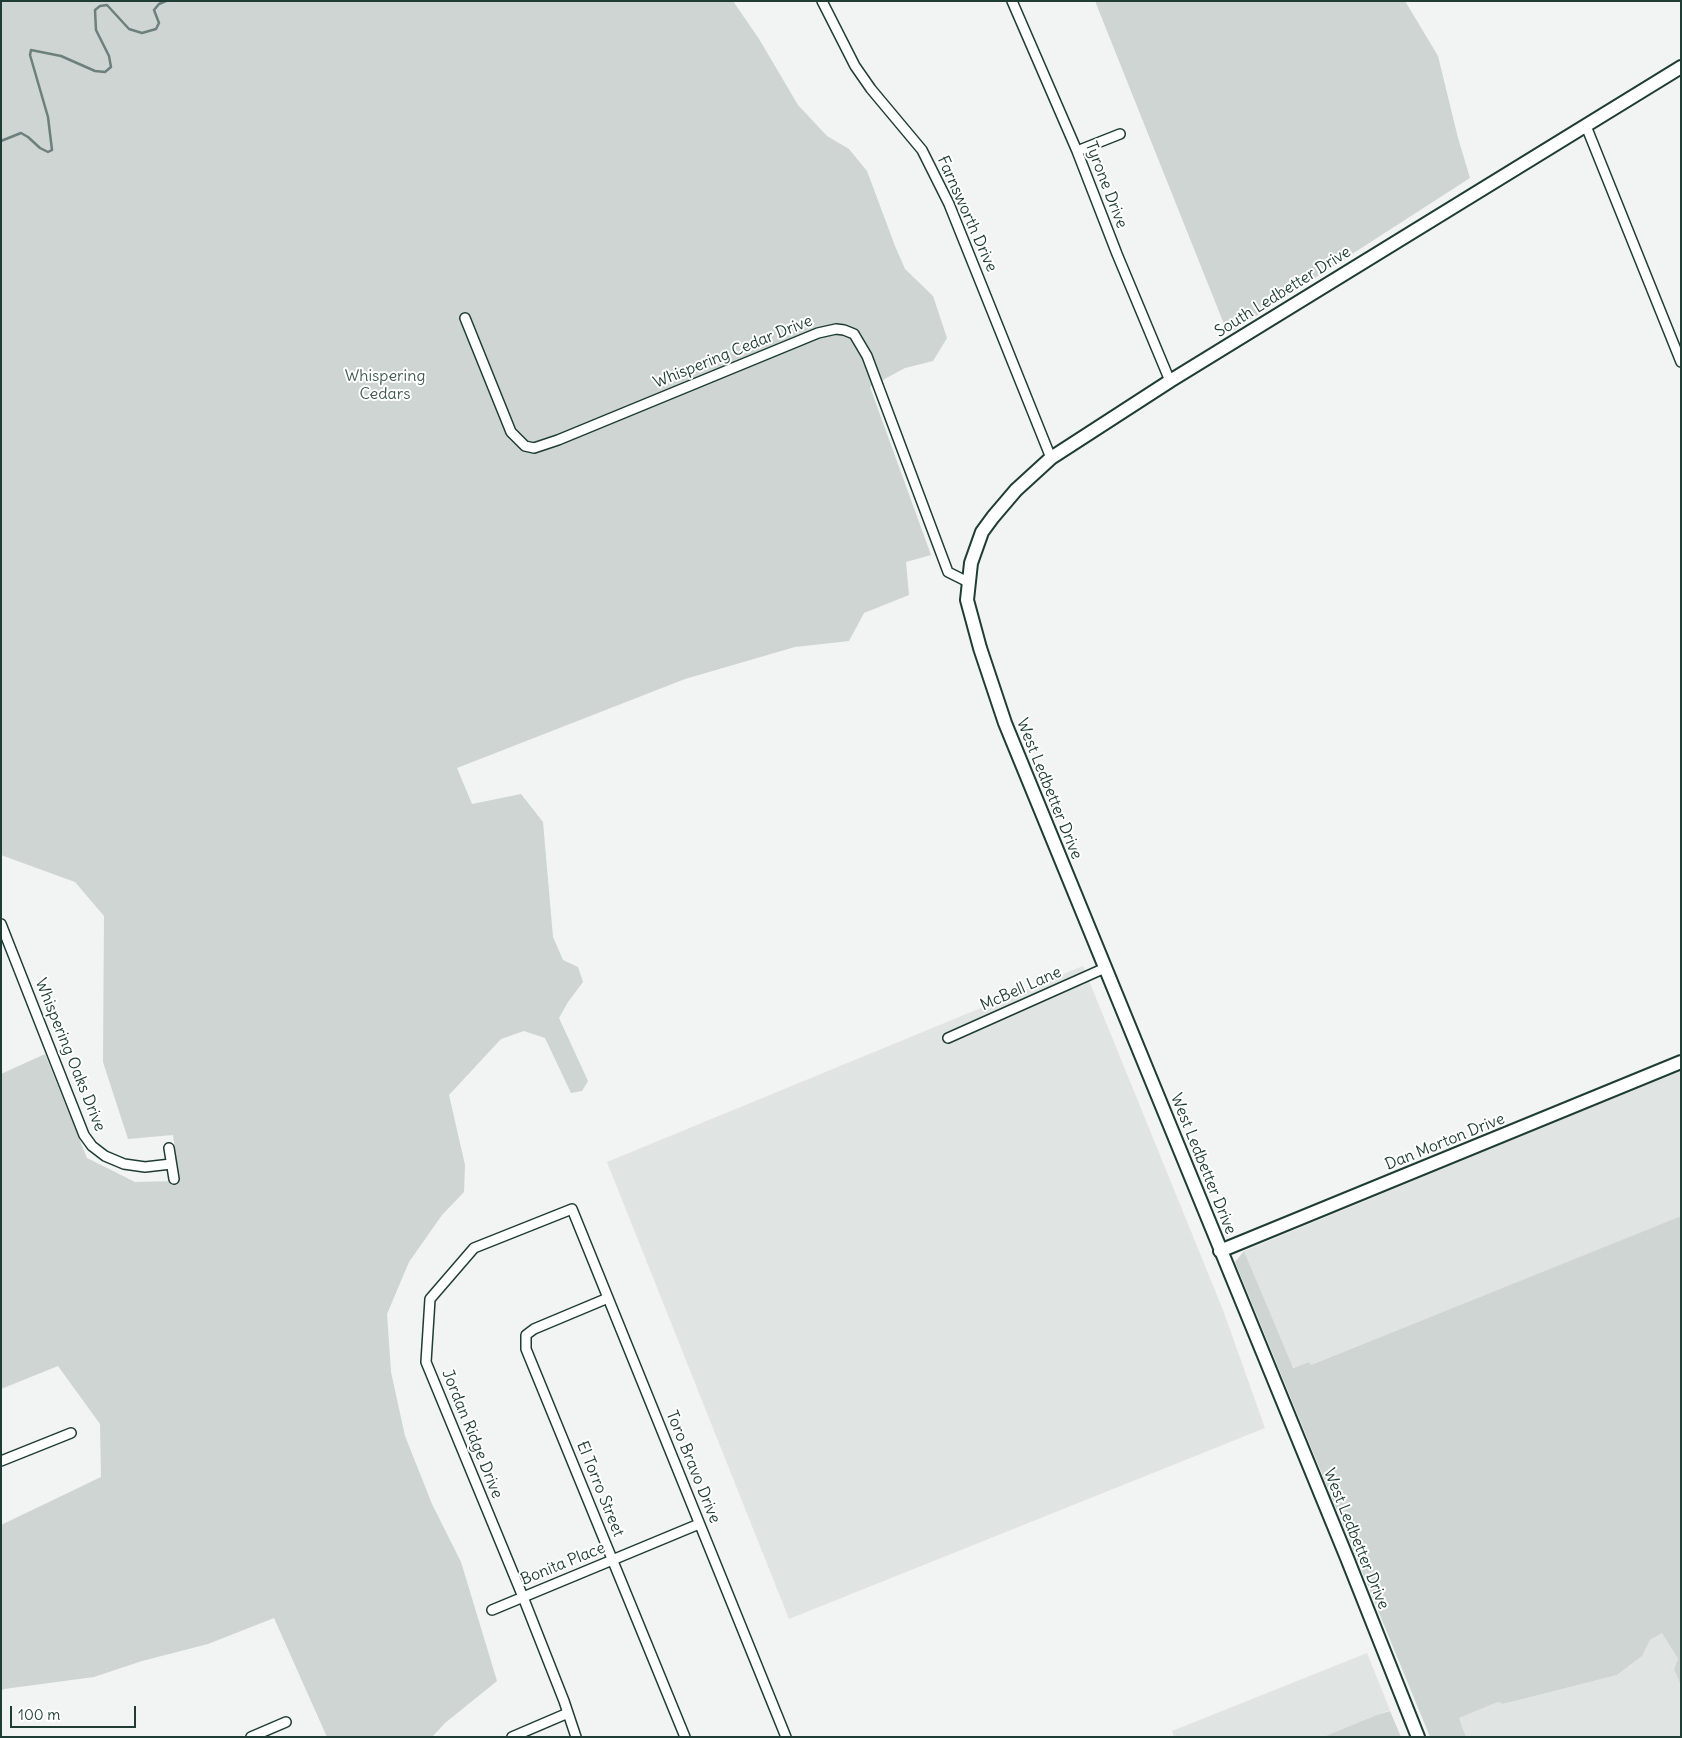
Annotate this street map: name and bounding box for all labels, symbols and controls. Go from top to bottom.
street label: Tyrone Drive [1081,139,1131,231]
street label: Farnsworth Drive [933,153,1001,275]
street label: South Ledbetter Drive [1211,242,1355,342]
street label: Whispering Cedar Drive [651,311,815,393]
park label: Whispering Cedars [345,366,425,404]
street label: West Ledbetter Drive [1012,716,1086,862]
street label: McBell Lane [978,963,1064,1015]
street label: Whispering Oaks Drive [31,976,109,1134]
street label: West Ledbetter Drive [1166,1091,1240,1237]
street label: Dan Morton Drive [1382,1109,1508,1175]
street label: Jordan Ridge Drive [437,1367,507,1501]
street label: Toro Bravo Drive [662,1408,724,1526]
street label: El Torro Street [572,1438,628,1540]
street label: West Ledbetter Drive [1319,1466,1393,1612]
street label: Bonita Place [518,1538,608,1590]
scale bar [12,1696,139,1728]
text: 100 m [18,1705,60,1724]

